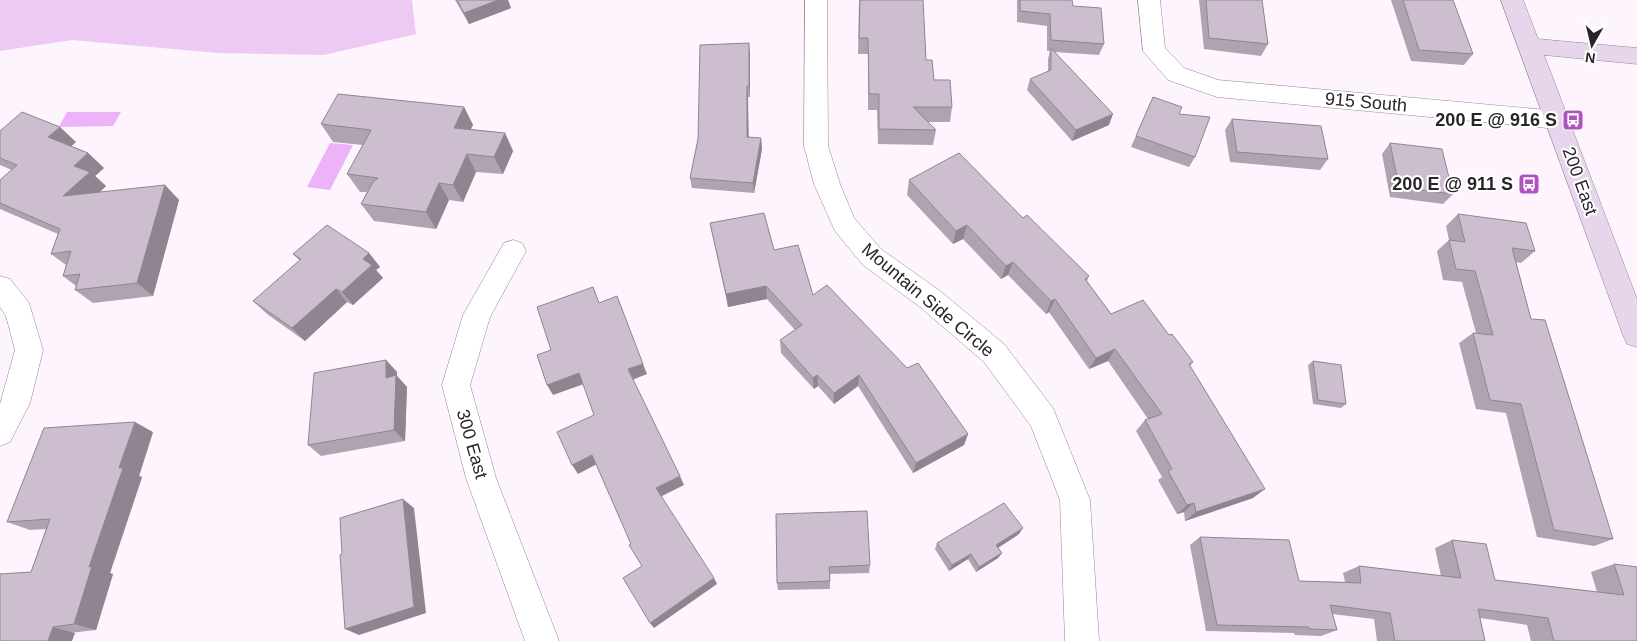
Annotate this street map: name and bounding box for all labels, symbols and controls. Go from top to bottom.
north arrow [1567,20,1617,70]
text: N [1584,49,1596,67]
street label: 915 South [1324,88,1408,116]
bus stop icon: 200 E @ 916 S [1561,108,1585,132]
place label: 200 E @ 916 S [1435,110,1557,130]
street label: 200 East [1558,144,1602,218]
bus stop icon: 200 E @ 911 S [1517,172,1541,196]
place label: 200 E @ 911 S [1392,174,1513,194]
street label: Mountain Side Circle [858,239,998,361]
street label: 300 East [453,407,491,481]

